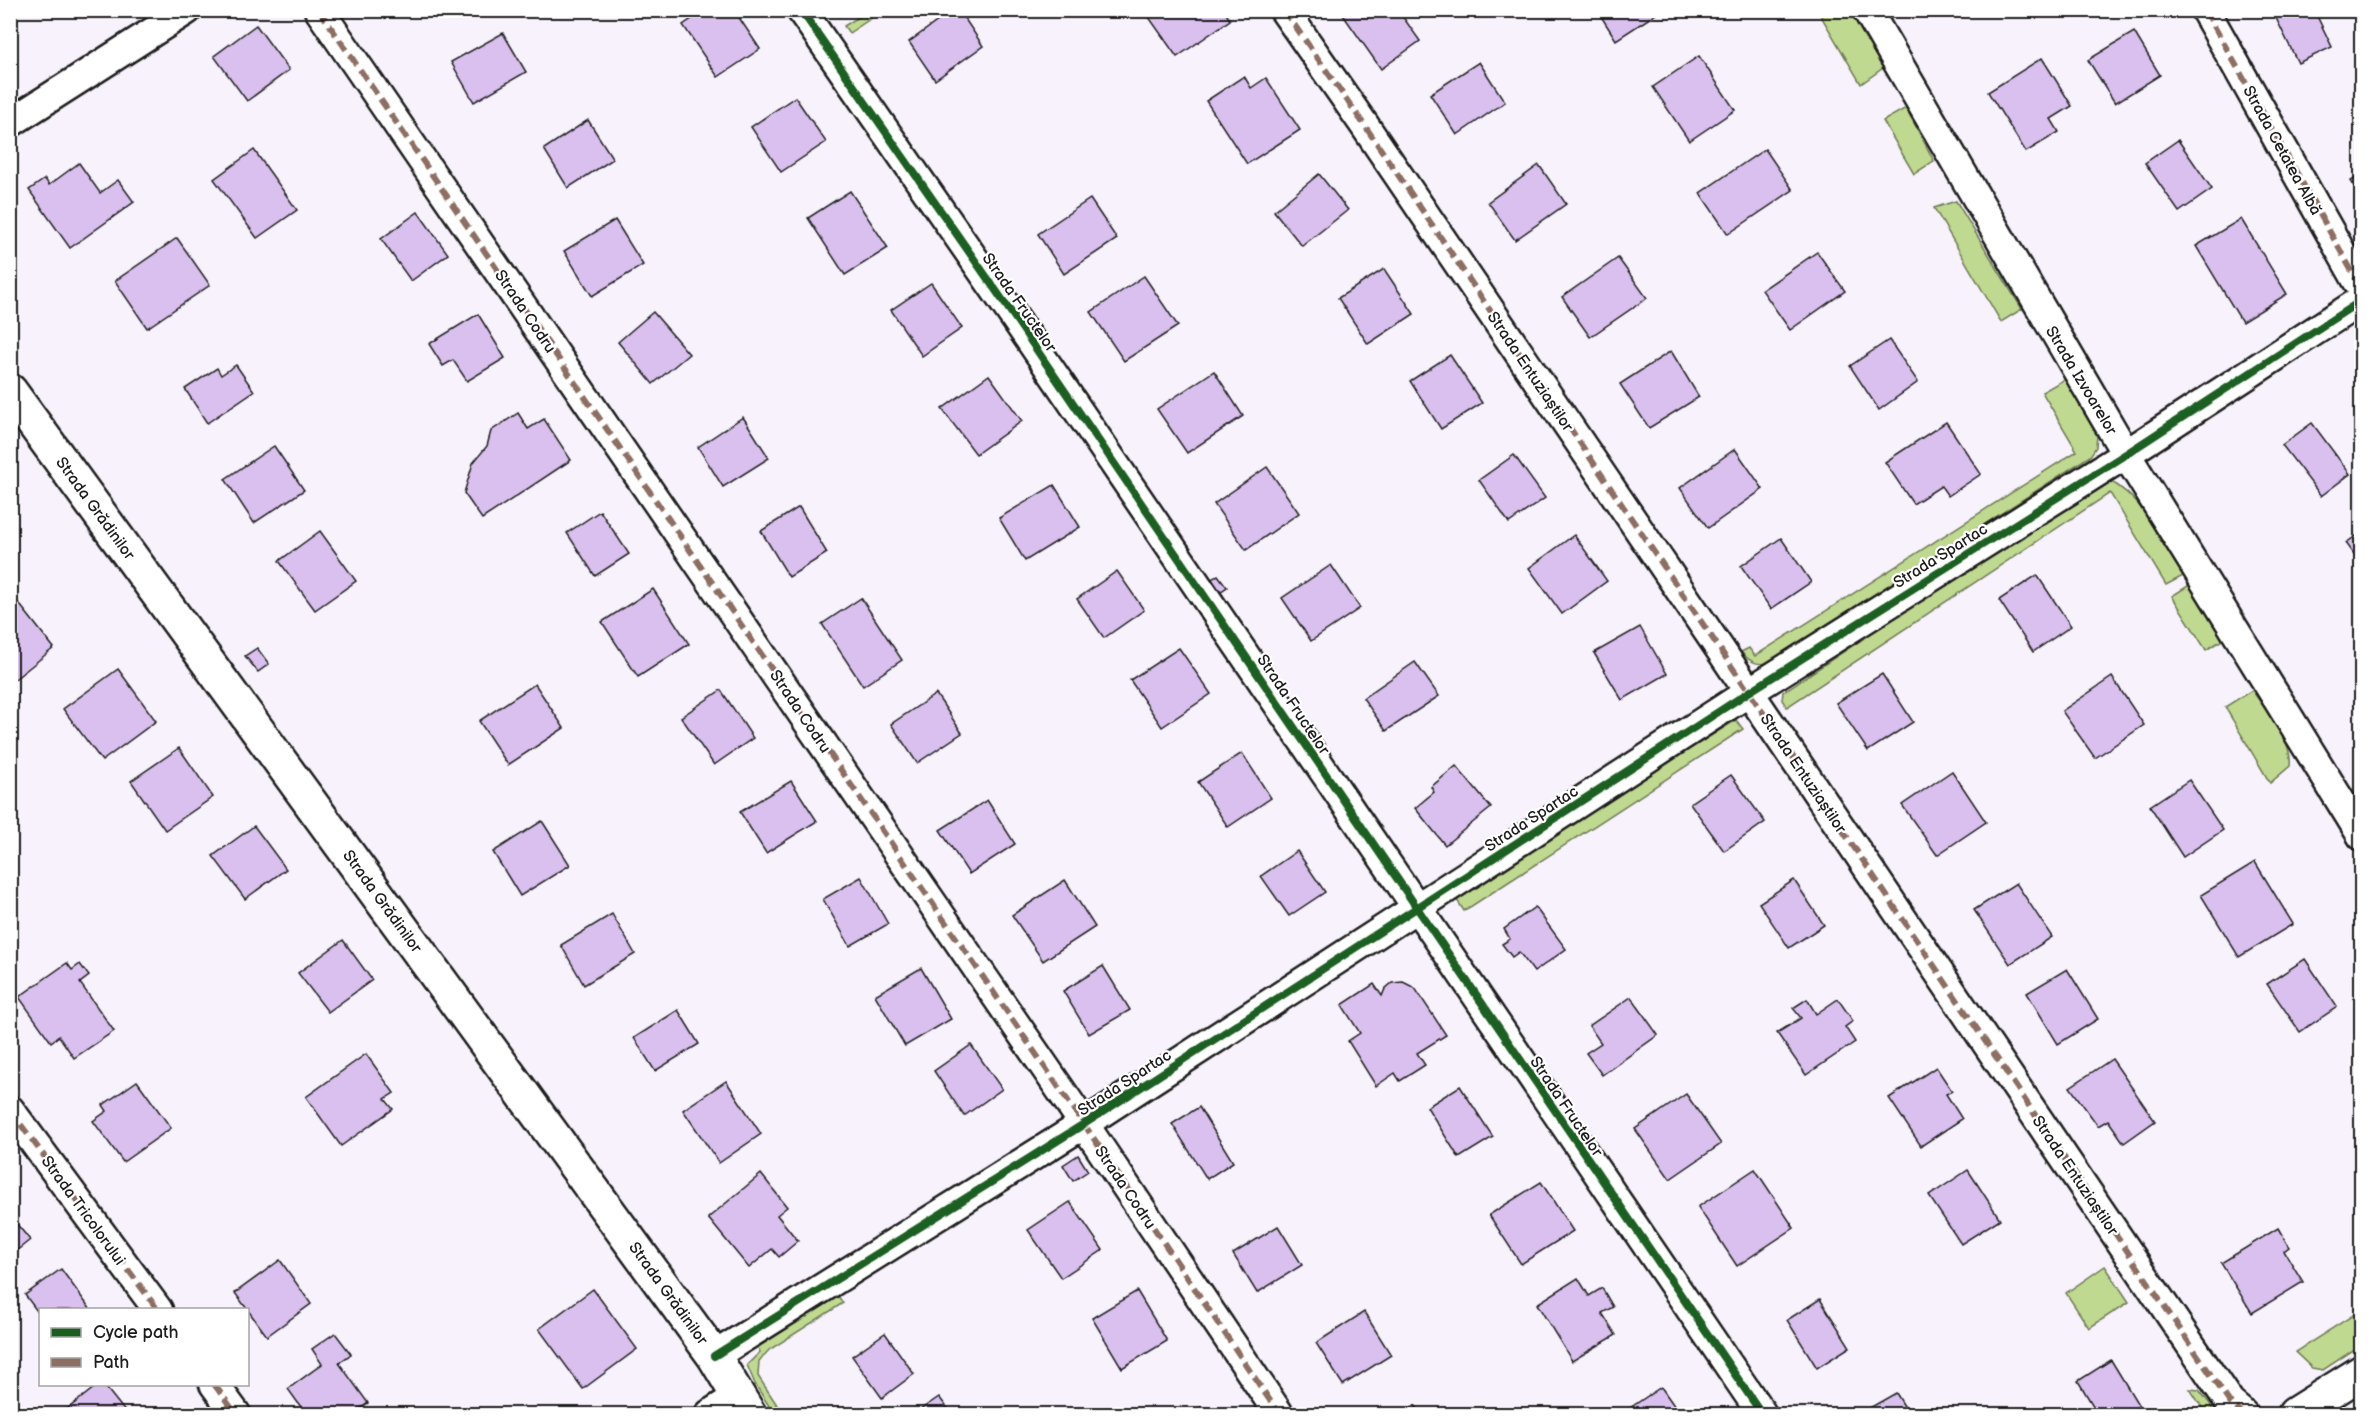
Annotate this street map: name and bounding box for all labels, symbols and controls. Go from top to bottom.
street label: Strada Cetatea Albă [2238,83,2325,219]
street label: Strada Fructelor [978,250,1060,356]
street label: Strada Codru [490,267,559,357]
street label: Strada Entuziaștilor [1483,308,1577,435]
street label: Strada Izvoarelor [2041,323,2121,439]
street label: Strada Grădinilor [51,454,139,564]
street label: Strada Spartac [1890,520,1991,593]
street label: Strada Fructelor [1252,651,1333,759]
street label: Strada Codru [765,667,834,757]
street label: Strada Entuziaștilor [1756,710,1850,837]
street label: Strada Spartac [1482,782,1582,856]
street label: Strada Grădinilor [338,847,426,957]
street label: Strada Spartac [1075,1046,1175,1120]
street label: Strada Fructelor [1525,1053,1606,1161]
street label: Strada Entuziaștilor [2028,1112,2122,1239]
street label: Strada Codru [1090,1143,1159,1233]
street label: Strada Tricolorului [37,1152,129,1269]
street label: Strada Grădinilor [624,1239,712,1349]
legend [39,1308,249,1386]
text: Cycle path [93,1322,179,1343]
text: Path [93,1352,129,1373]

